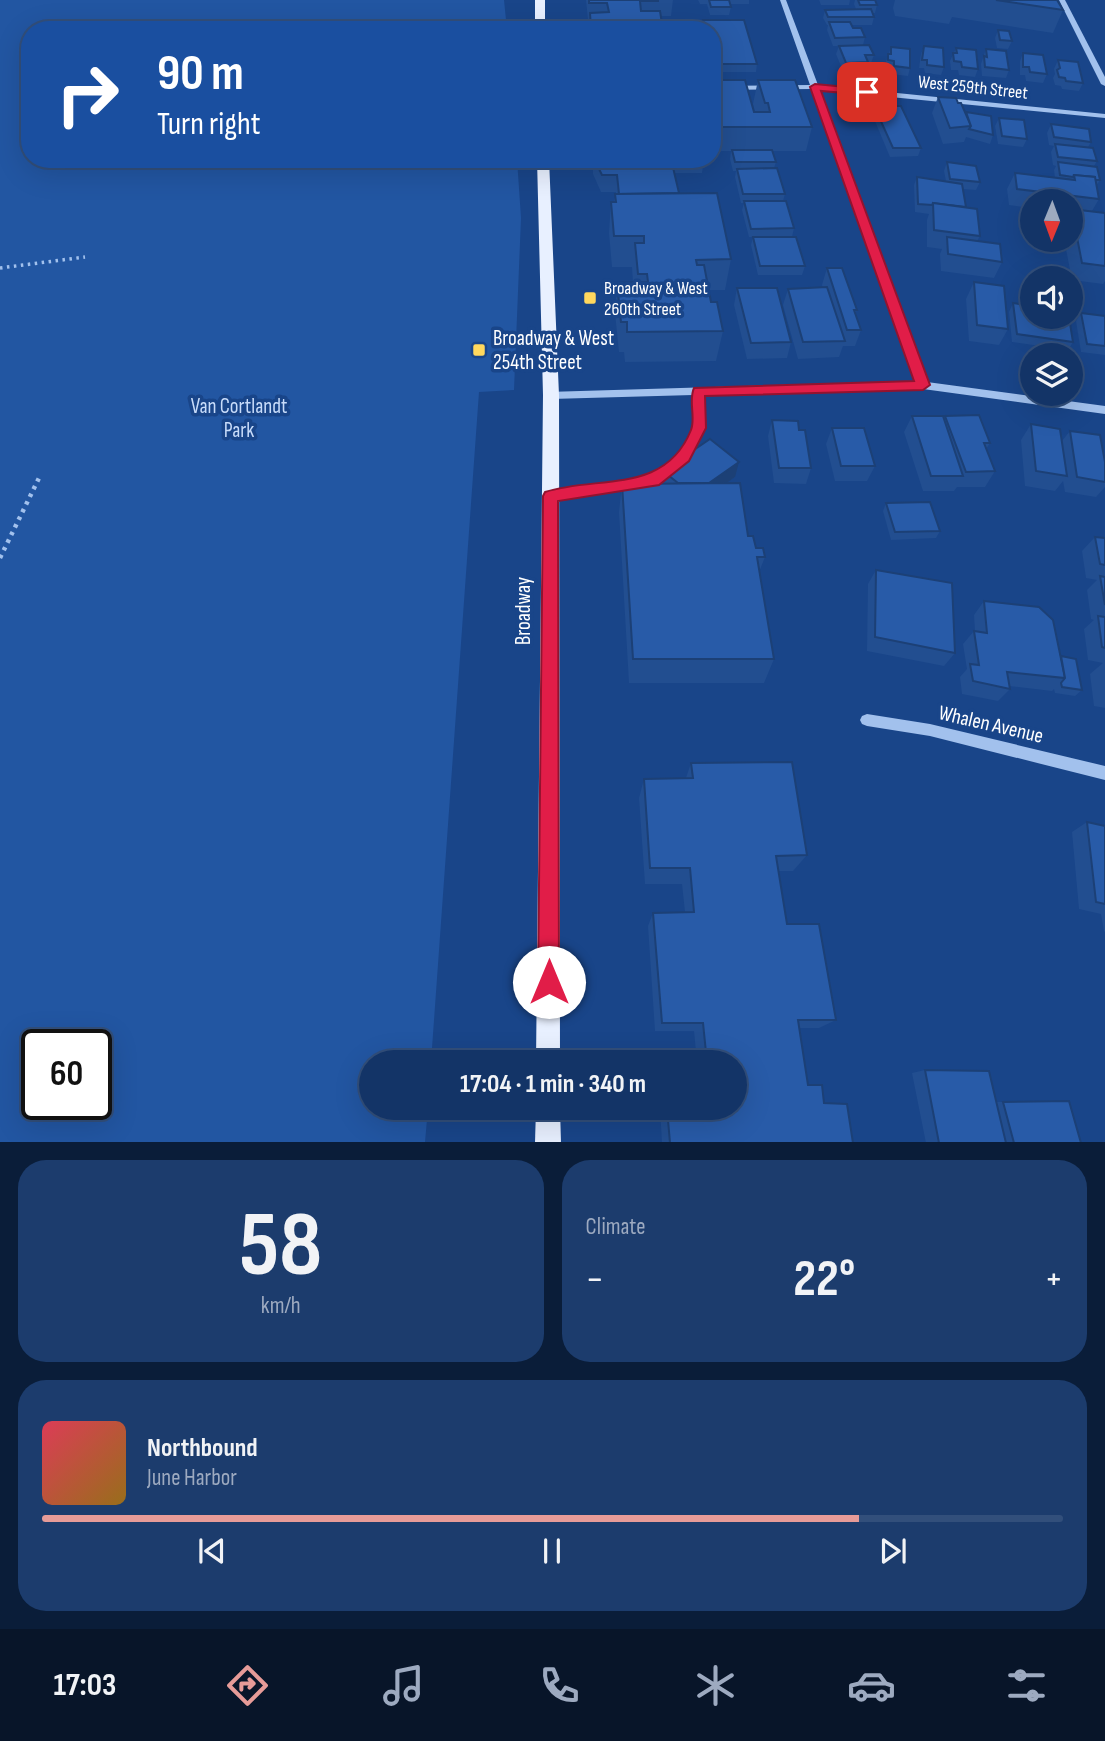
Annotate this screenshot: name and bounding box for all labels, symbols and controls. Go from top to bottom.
text: 90 m [157,45,244,104]
icon: right [42,49,133,140]
pin [837,62,897,122]
street label: West 259th Street [917,71,1029,104]
icon: arrive [848,73,886,111]
text: Turn right [157,105,261,144]
north arrow [1020,189,1083,252]
map controls [1020,189,1083,406]
button: sound [1020,266,1083,329]
place label: Broadway & West 260th Street [604,278,708,320]
marker: Broadway & West 260th Street [582,290,598,306]
place label: Broadway & West 254th Street [493,326,614,375]
marker: Broadway & West 254th Street [471,342,487,358]
button: layers [1020,343,1083,406]
park label: Van Cortlandt Park [191,394,287,443]
street label: Broadway [511,577,536,645]
street label: Whalen Avenue [936,700,1046,749]
position arrow [512,945,586,1019]
speed limit sign: 60 [21,1029,112,1120]
text: 17:04 · 1 min · 340 m [460,1069,646,1100]
text: 58 [239,1192,322,1301]
text: Climate [586,1213,645,1241]
text: 22° [793,1248,855,1311]
text: − [586,1257,604,1302]
text: + [1044,1257,1063,1302]
text: km/h [261,1292,301,1320]
text: Northbound [147,1433,258,1464]
text: June Harbor [147,1464,237,1492]
icon: previous [193,1532,231,1570]
icon: pause [533,1532,571,1570]
icon: next [874,1532,912,1570]
icon: directions [223,1661,272,1710]
icon: music [379,1661,428,1710]
icon: phone [535,1661,584,1710]
icon: climate [691,1661,740,1710]
icon: car [847,1661,896,1710]
icon: filters [1002,1661,1051,1710]
text: 17:03 [53,1666,116,1705]

